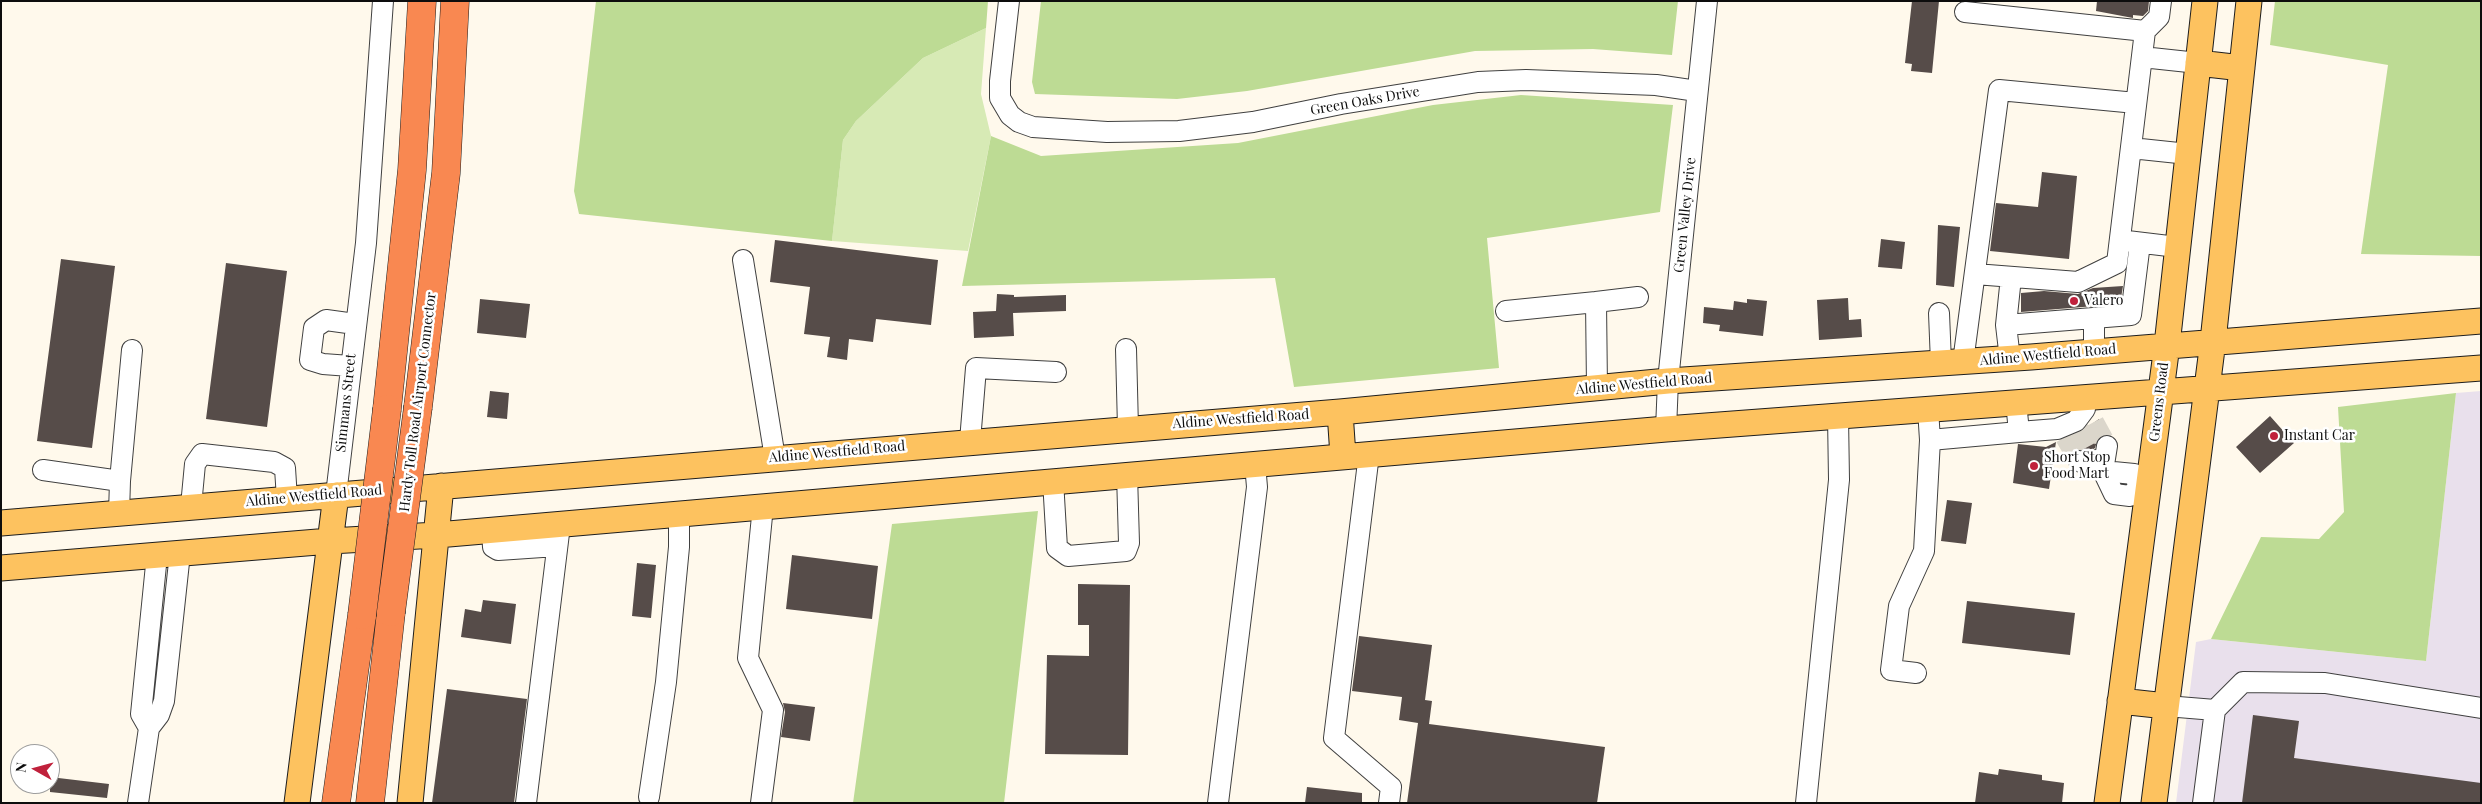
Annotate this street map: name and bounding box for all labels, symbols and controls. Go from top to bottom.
street label: Green Oaks Drive [1309,83,1421,119]
street label: Green Valley Drive [1671,156,1699,274]
street label: Hardy Toll Road Airport Connector [396,291,440,513]
place label: Valero [2084,293,2124,309]
marker: Valero [2068,295,2080,307]
street label: Aldine Westfield Road [1979,341,2117,369]
street label: Simmans Street [332,353,360,453]
street label: Greens Road [2146,361,2172,443]
street label: Aldine Westfield Road [1575,370,1713,398]
street label: Aldine Westfield Road [1172,406,1310,432]
place label: Instant Car [2284,428,2355,444]
marker: Instant Car [2268,430,2280,442]
street label: Aldine Westfield Road [768,438,906,466]
place label: Short Stop Food Mart [2044,450,2110,482]
marker: Short Stop Food Mart [2028,460,2040,472]
street label: Aldine Westfield Road [245,482,383,510]
north arrow [10,744,60,794]
text: N [11,761,31,773]

